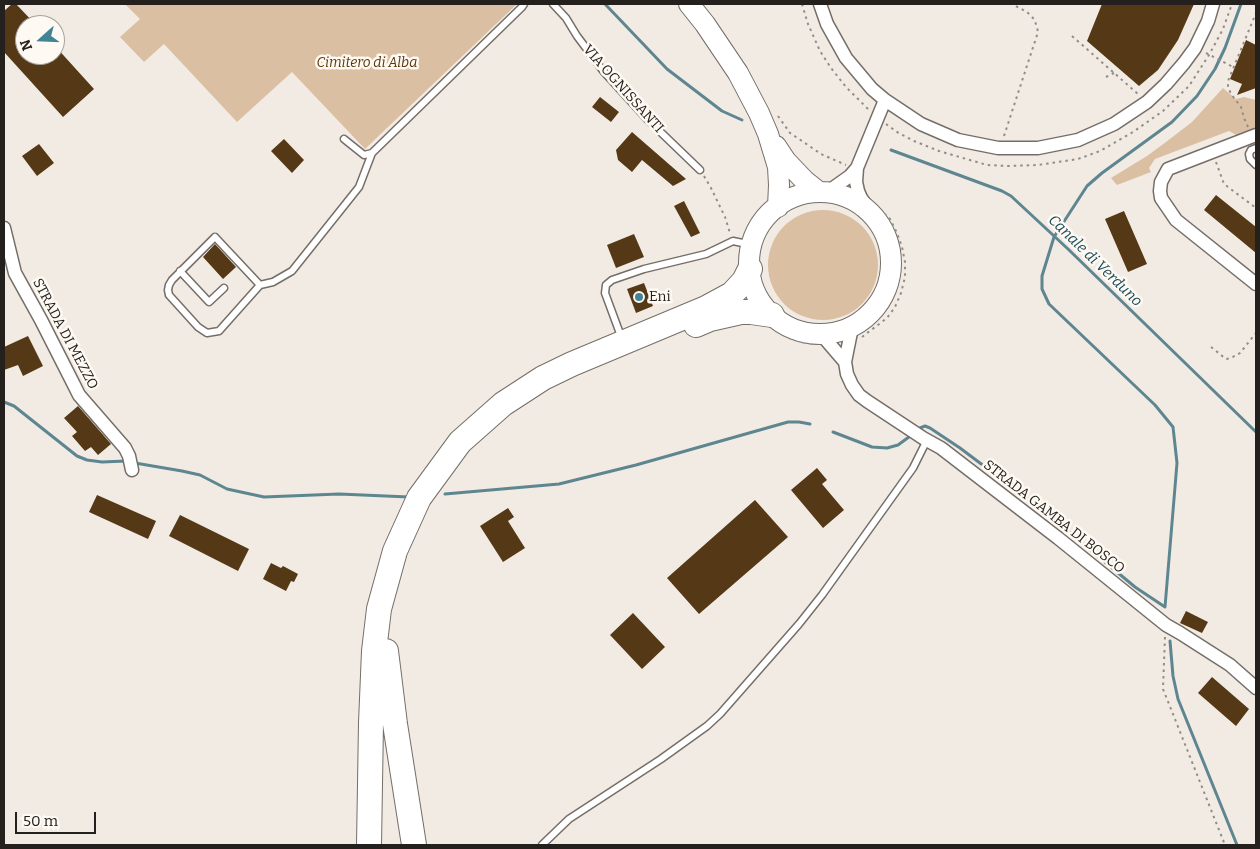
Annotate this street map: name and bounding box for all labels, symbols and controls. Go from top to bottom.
north arrow [15,15,65,65]
text: N [17,37,36,53]
street label: VIA OGNISSANTI [579,42,667,136]
park label: Cimitero di Alba [317,55,417,71]
water label: Canale di Verduno [1044,212,1146,310]
street label: STRADA DI MEZZO [29,276,101,392]
place label: Eni [649,289,671,305]
marker: Eni [633,291,645,303]
street label: STRADA GAMBA DI BOSCO [980,457,1128,577]
scale bar [18,802,99,834]
text: 50 m [23,812,58,830]

